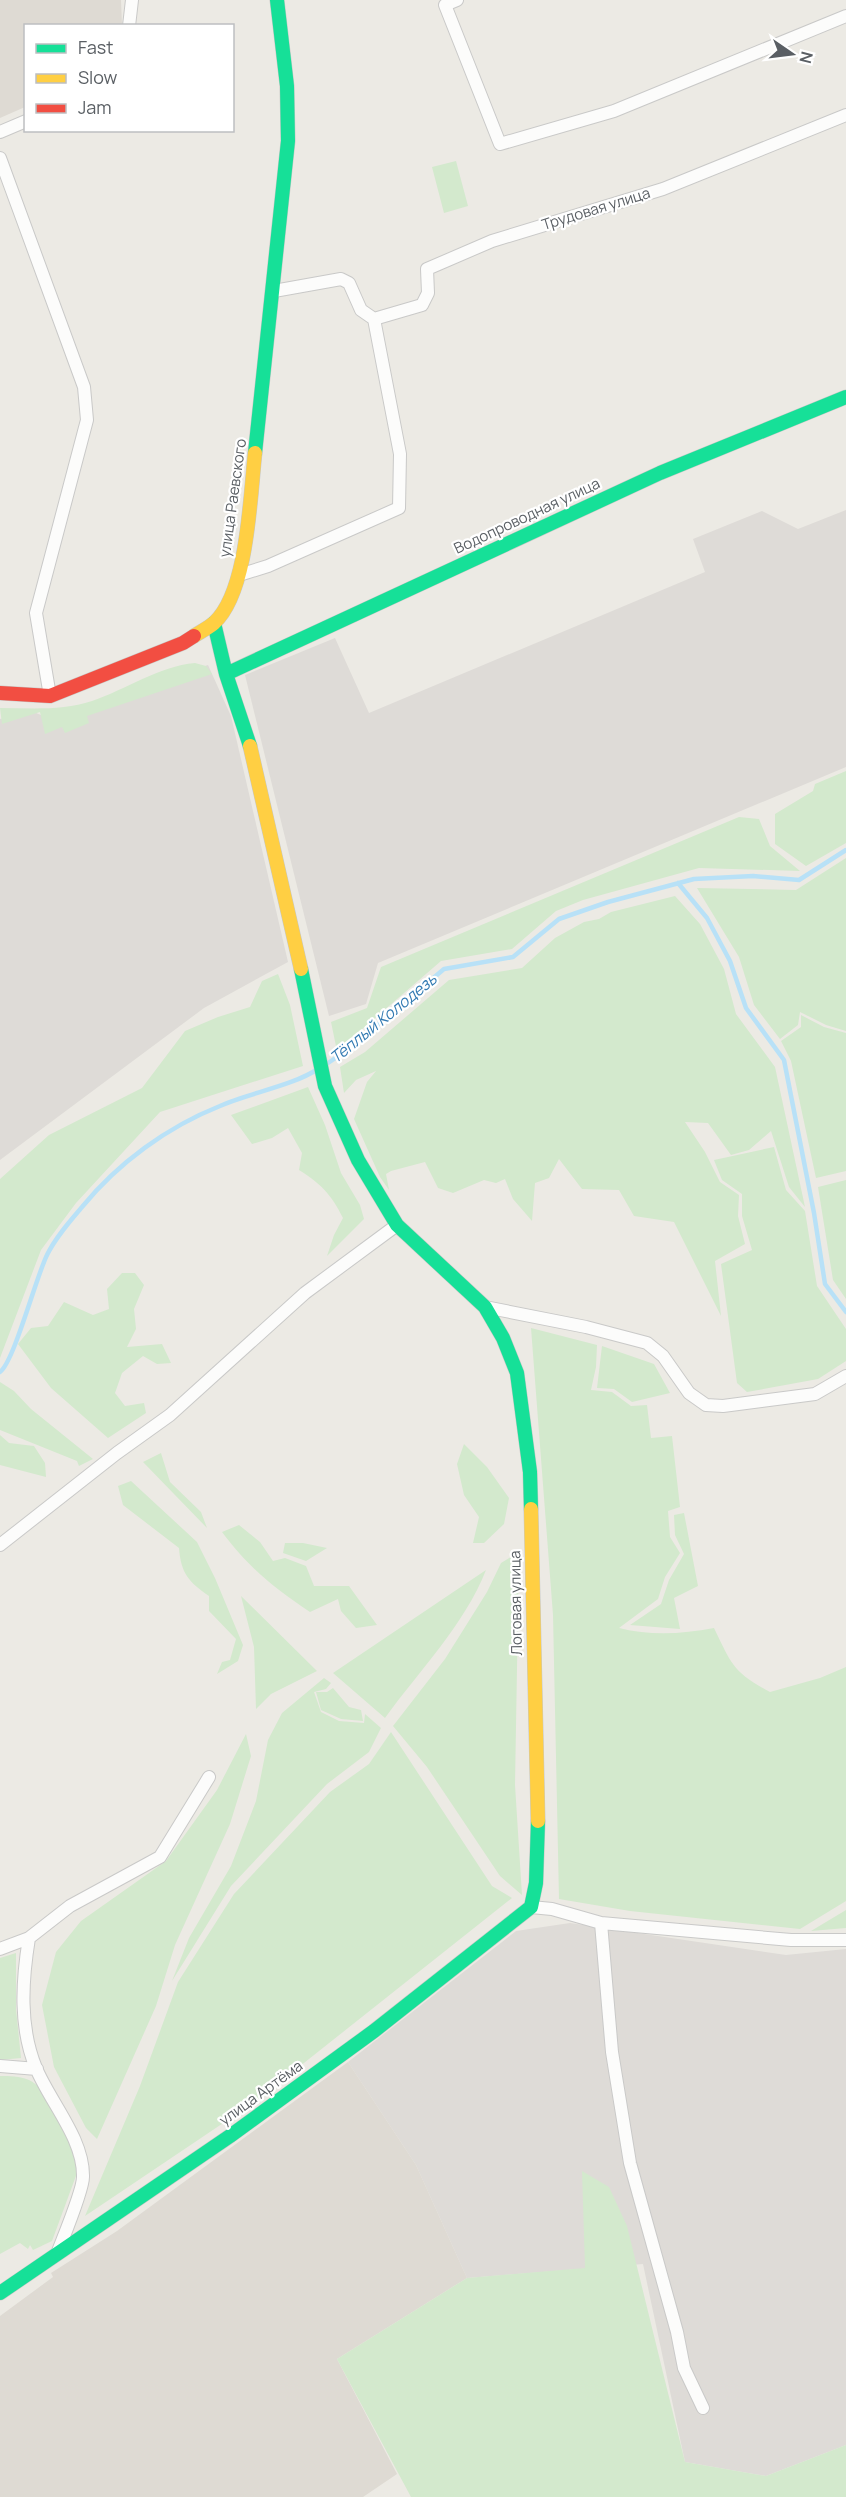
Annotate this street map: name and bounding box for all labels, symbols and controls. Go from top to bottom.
legend [24,24,234,132]
north arrow [762,24,822,84]
text: Fast [78,35,113,59]
text: N [794,49,819,66]
text: Slow [78,65,118,89]
text: Jam [78,95,112,119]
street label: Трудовая улица [539,182,653,235]
street label: улица Раевского [214,437,251,559]
street label: Водопроводная улица [450,472,603,559]
water label: Тёплый Колодезь [325,968,441,1068]
street label: Логовая улица [504,1550,527,1656]
street label: улица Артёма [215,2055,307,2130]

